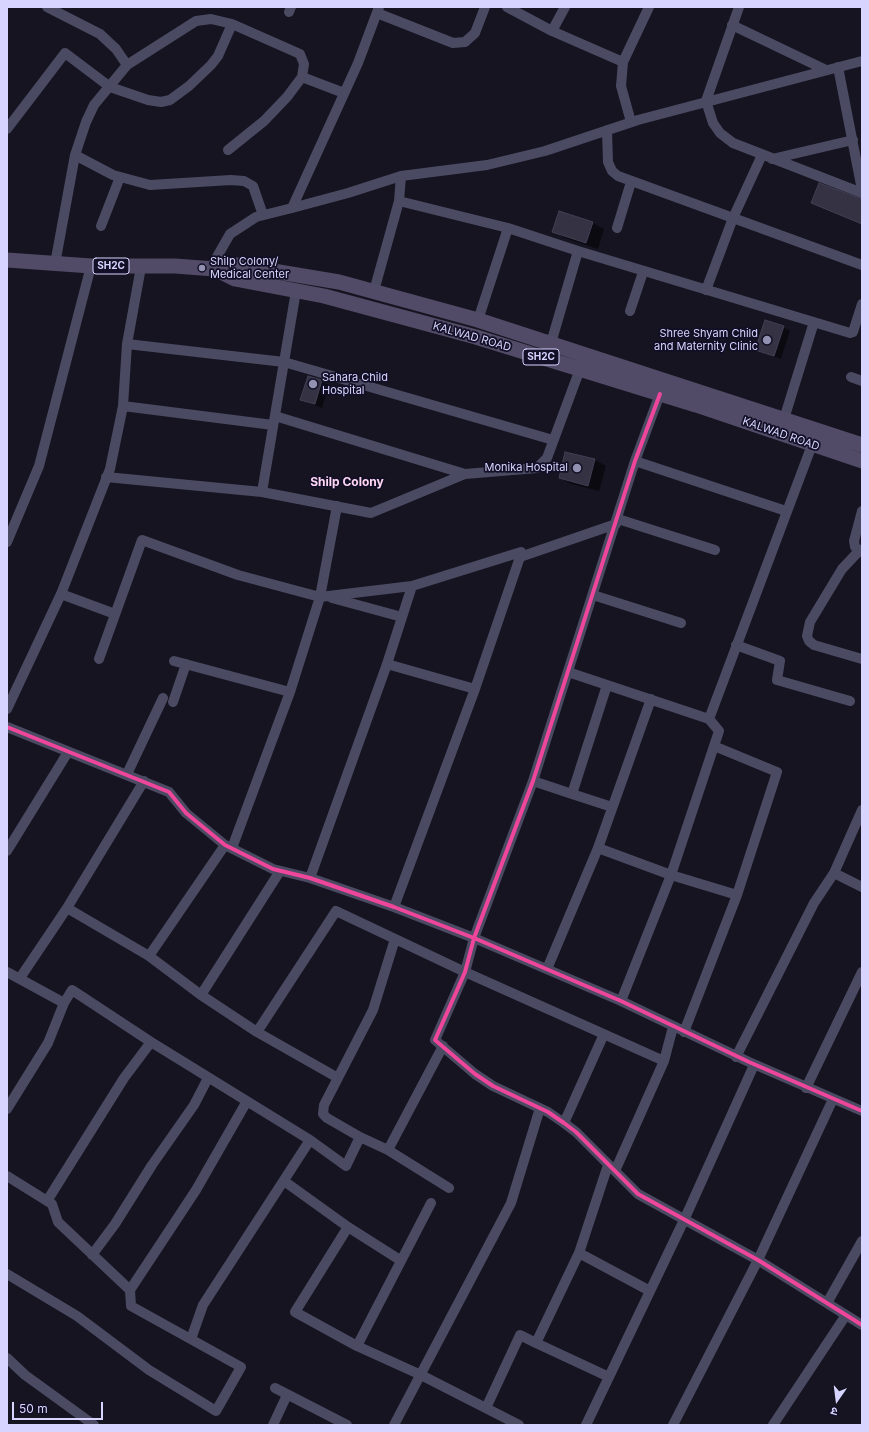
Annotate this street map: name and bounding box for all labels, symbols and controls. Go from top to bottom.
place label: Shilp Colony/ Medical Center [210,255,289,281]
road number: SH2C [93,258,129,274]
marker: Shilp Colony/ Medical Center [197,263,207,273]
street label: KALWAD ROAD [431,320,513,354]
place label: Shree Shyam Child and Maternity Clinic [654,327,758,353]
marker: Shree Shyam Child and Maternity Clinic [761,334,773,346]
road number: SH2C [523,349,559,365]
place label: Sahara Child Hospital [322,371,388,397]
marker: Sahara Child Hospital [307,378,319,390]
street label: KALWAD ROAD [741,415,821,453]
place label: Monika Hospital [485,461,568,475]
marker: Monika Hospital [571,462,583,474]
district label: Shilp Colony [310,475,384,489]
north arrow [817,1380,857,1420]
scale bar [14,1394,105,1420]
text: 50 m [19,1401,48,1416]
text: उ [829,1404,839,1419]

